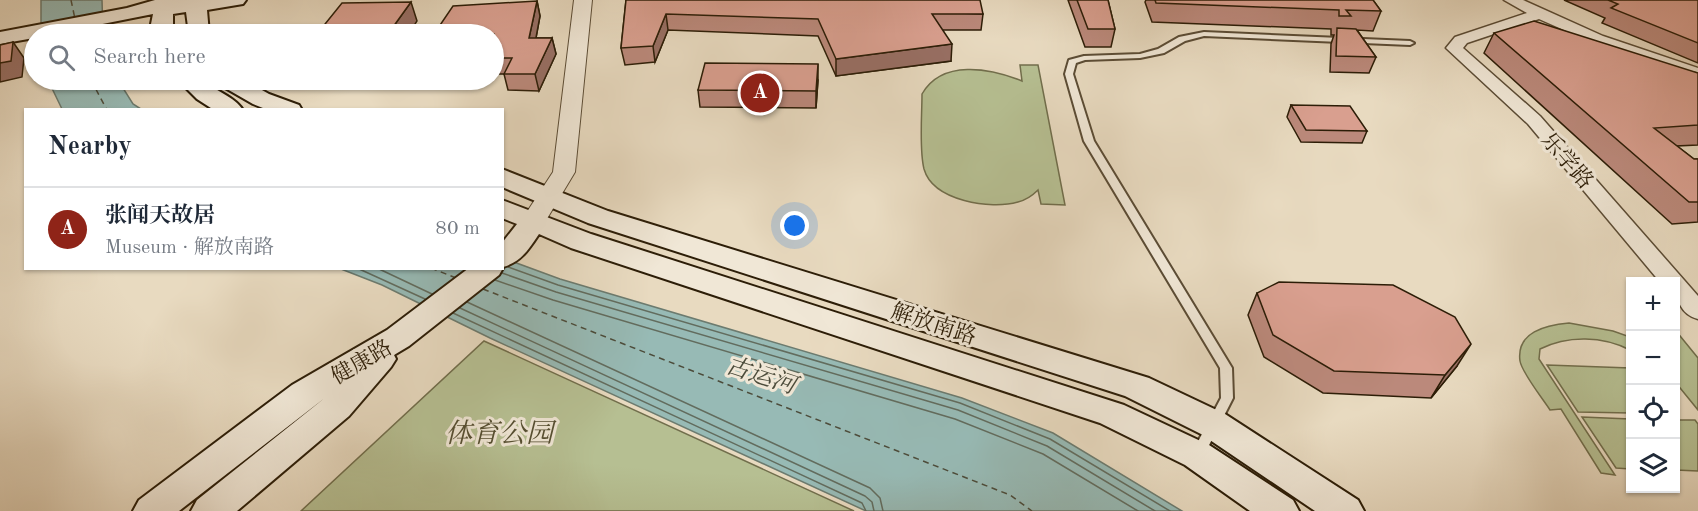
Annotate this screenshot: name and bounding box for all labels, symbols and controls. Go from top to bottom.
search box [24,24,504,90]
icon: search [45,41,78,74]
text: Search here [93,46,206,68]
pin: A [740,70,780,116]
street label: 乐学路 [1537,128,1598,193]
text: Nearby [48,134,132,160]
text: 张闻天故居 [105,205,215,227]
your location [780,211,809,240]
text: A [60,219,75,239]
text: 80 m [435,219,480,239]
text: Museum · 解放南路 [105,238,274,258]
map controls [1626,277,1680,493]
button: + [1626,277,1680,331]
street label: 解放南路 [888,299,979,349]
button: − [1626,331,1680,385]
street label: 健康路 [327,335,396,389]
water label: 古运河 [722,352,803,401]
button: locate [1626,385,1680,439]
park label: 体育公园 [445,419,557,448]
button: layers [1626,439,1680,493]

